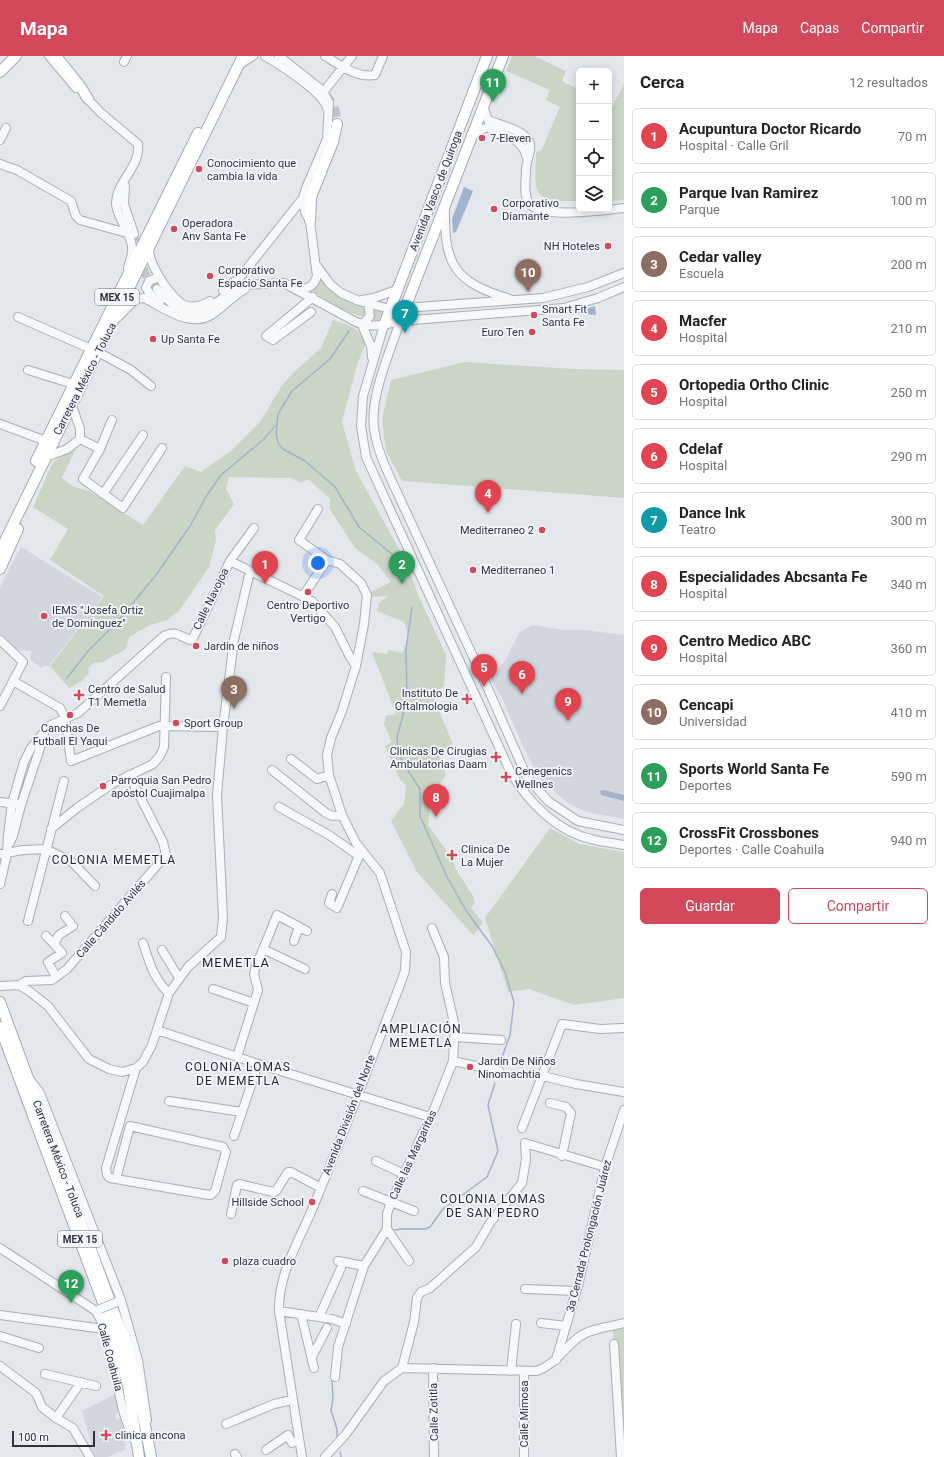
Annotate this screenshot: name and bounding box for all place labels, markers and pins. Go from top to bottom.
pin: 11 [480,69,506,102]
place label: 7-Eleven [490,132,531,145]
marker: 7-Eleven [477,133,487,143]
place label: Conocimiento que cambia la vida [207,157,296,183]
marker: Conocimiento que cambia la vida [194,164,204,174]
place label: Corporativo Diamante [502,197,559,223]
marker: Corporativo Diamante [489,204,499,214]
place label: Operadora Anv Santa Fe [182,217,246,243]
marker: Operadora Anv Santa Fe [169,224,179,234]
place label: NH Hoteles [544,240,600,253]
marker: NH Hoteles [603,241,613,251]
pin: 10 [515,259,541,292]
place label: Corporativo Espacio Santa Fe [218,264,302,290]
marker: Corporativo Espacio Santa Fe [205,271,215,281]
pin: 7 [392,300,418,333]
place label: Smart Fit Santa Fe [542,303,587,329]
marker: Smart Fit Santa Fe [529,310,539,320]
place label: Euro Ten [481,326,524,339]
marker: Euro Ten [527,327,537,337]
place label: Up Santa Fe [161,333,220,346]
marker: Up Santa Fe [148,334,158,344]
pin: 4 [475,480,501,513]
place label: Mediterraneo 2 [460,524,534,537]
marker: Mediterraneo 2 [537,525,547,535]
pin: 1 [252,551,278,584]
pin: 2 [389,551,415,584]
place label: Mediterraneo 1 [481,564,555,577]
marker: Mediterraneo 1 [468,565,478,575]
marker: Centro Deportivo Vertigo [303,587,313,597]
place label: Centro Deportivo Vertigo [267,599,349,625]
place label: IEMS "Josefa Ortiz de Domínguez" [52,604,144,630]
marker: IEMS "Josefa Ortiz de Domínguez" [39,611,49,621]
place label: Jardín de niños [204,640,279,653]
marker: Jardín de niños [191,641,201,651]
pin: 5 [471,654,497,687]
pin: 6 [509,661,535,694]
pin: 3 [221,676,247,709]
place label: Centro de Salud T1 Memetla [88,683,166,709]
place label: Instituto De Oftalmologia [395,687,458,713]
pin: 9 [555,688,581,721]
marker: Centro de Salud T1 Memetla [73,689,85,701]
marker: Instituto De Oftalmologia [461,693,473,705]
marker: Canchas De Futball El Yaqui [65,710,75,720]
place label: Sport Group [184,717,243,730]
marker: Sport Group [171,718,181,728]
place label: Canchas De Futball El Yaqui [33,722,107,748]
place label: Clinicas De Cirugias Ambulatorias Daam [390,745,487,771]
marker: Clinicas De Cirugias Ambulatorias Daam [490,751,502,763]
place label: Cenegenics Wellnes [515,765,572,791]
marker: Cenegenics Wellnes [500,771,512,783]
place label: Parroquia San Pedro apóstol Cuajimalpa [111,774,211,800]
marker: Parroquia San Pedro apóstol Cuajimalpa [98,781,108,791]
pin: 8 [423,784,449,817]
place label: Clinica De La Mujer [461,843,510,869]
marker: Clinica De La Mujer [446,849,458,861]
place label: Jardin De Niños Ninomachtia [478,1055,556,1081]
marker: Jardin De Niños Ninomachtia [465,1062,475,1072]
place label: Hillside School [231,1196,304,1209]
marker: Hillside School [307,1197,317,1207]
place label: plaza cuadro [233,1255,296,1268]
marker: plaza cuadro [220,1256,230,1266]
pin: 12 [58,1270,84,1303]
marker: clinica ancona [100,1429,112,1441]
place label: clinica ancona [115,1429,185,1442]

